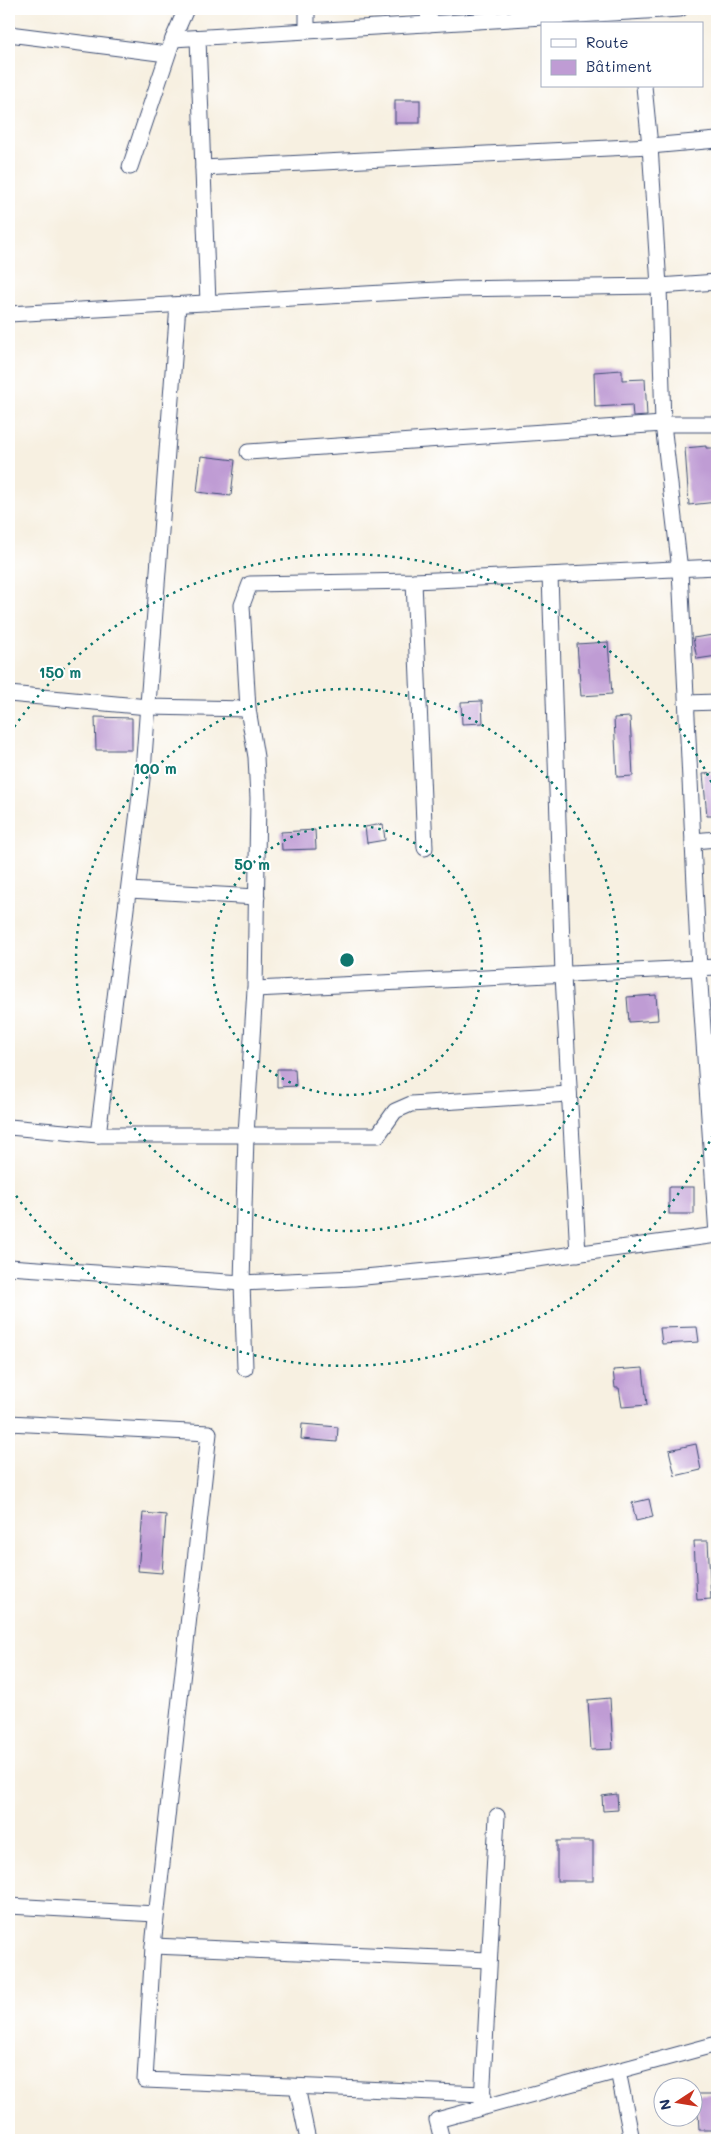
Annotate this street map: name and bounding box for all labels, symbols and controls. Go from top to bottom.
legend [541,22,704,88]
text: Route [586,32,629,52]
text: Bâtiment [586,56,652,76]
text: 150 m [39,662,81,682]
text: 100 m [133,758,177,778]
text: 50 m [234,854,270,874]
centre of rings [338,951,356,969]
north arrow [654,2076,704,2126]
text: N [654,2098,675,2112]

